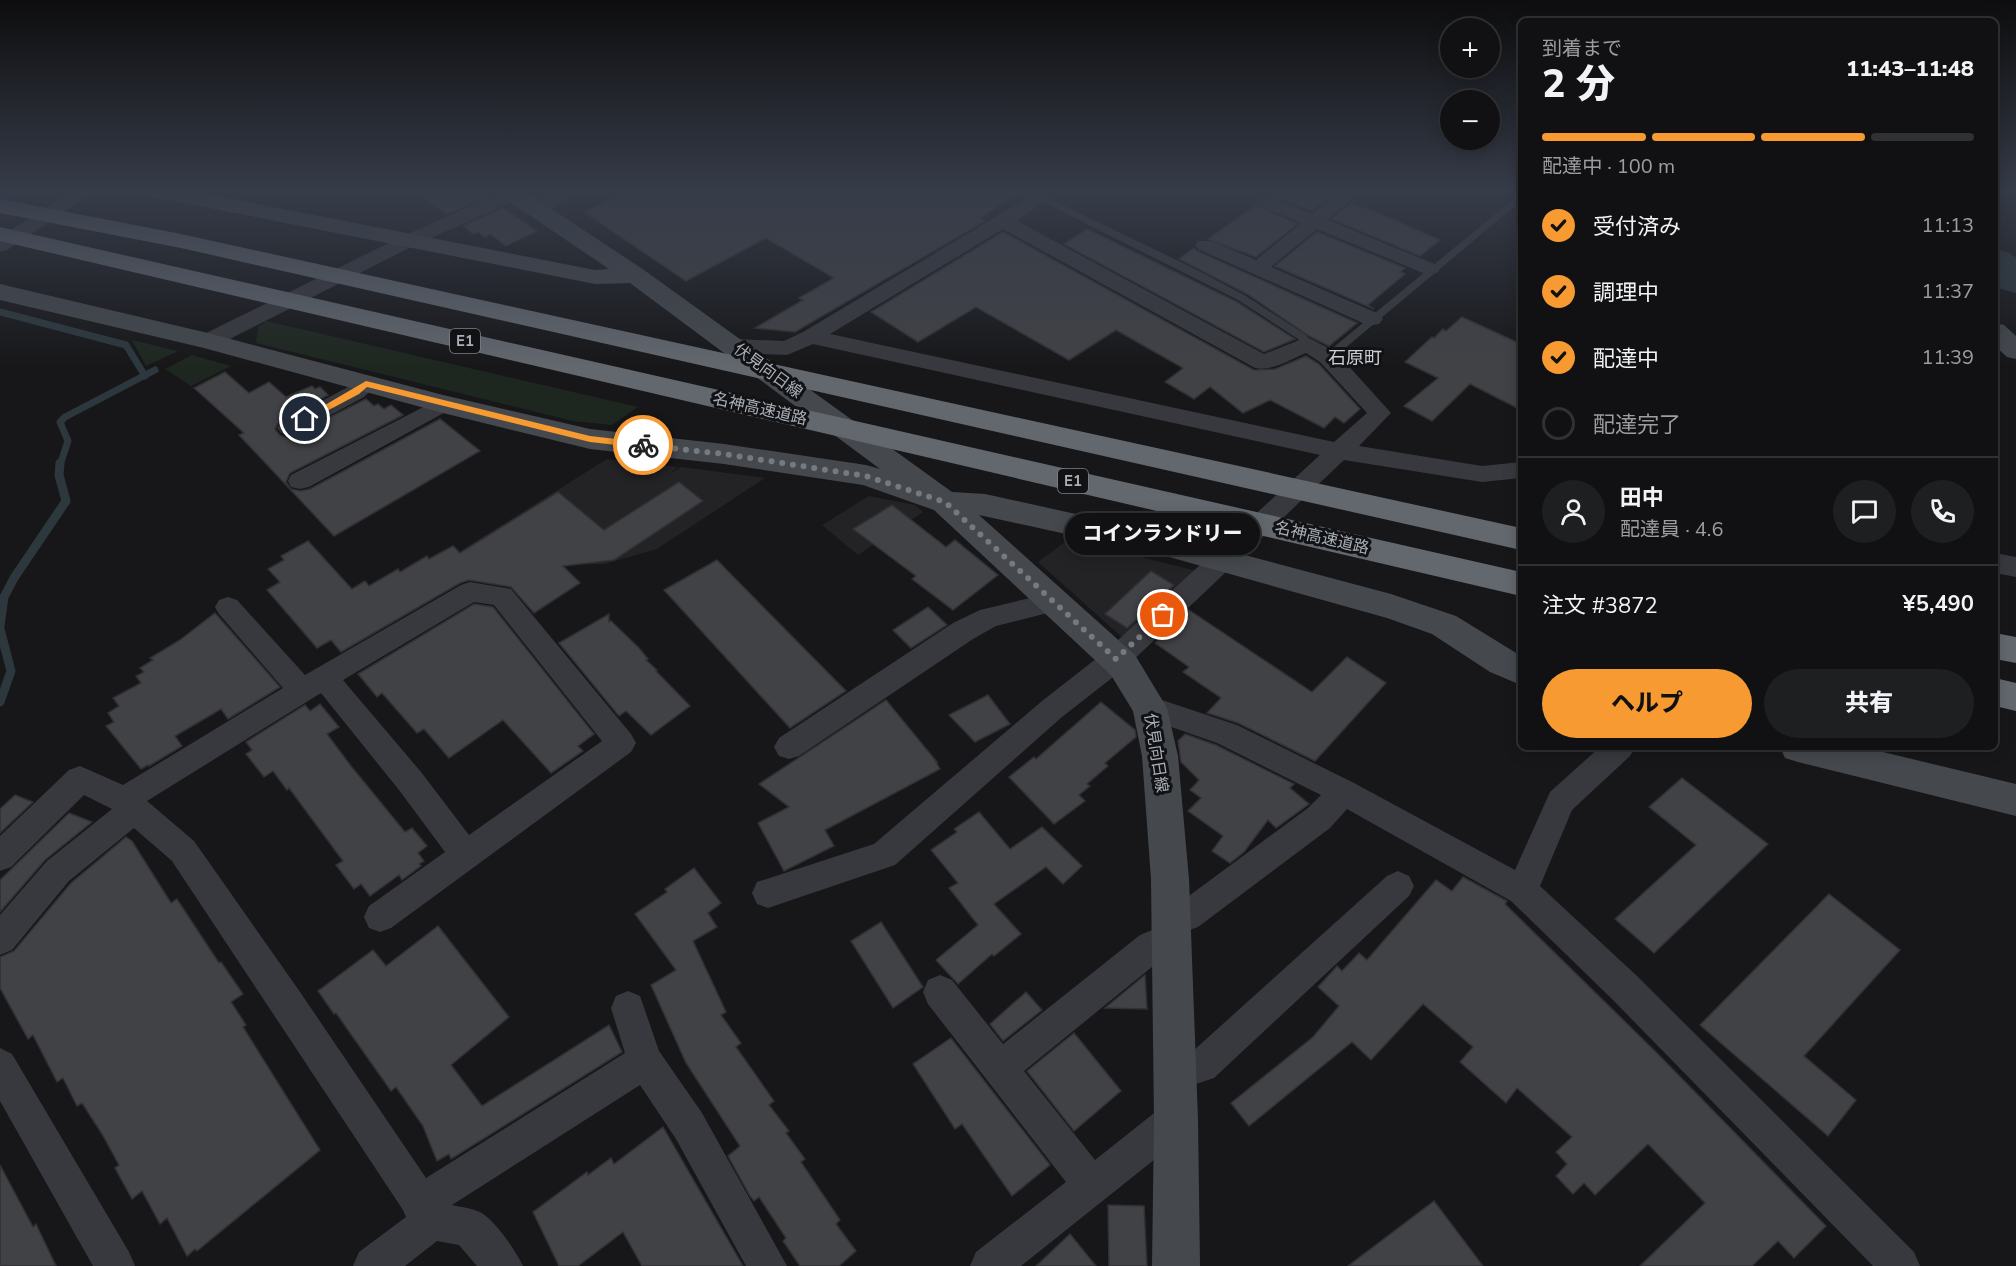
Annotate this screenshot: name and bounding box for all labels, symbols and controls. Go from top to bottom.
map controls [1440,18,1500,150]
button: + [1440,18,1500,78]
text: 到着まで [1542,35,1622,62]
text: 11:43–11:48 [1846,54,1974,84]
text: 2 分 [1542,58,1615,111]
button: − [1440,90,1500,150]
text: 配達中 · 100 m [1542,153,1675,180]
icon: check [1542,209,1575,242]
text: 受付済み [1593,212,1681,242]
text: 11:13 [1921,212,1974,239]
icon: check [1542,275,1575,308]
text: 調理中 [1593,278,1659,308]
text: 11:37 [1921,278,1974,305]
road number: E1 [450,329,480,353]
street label: 伏見向日線 [729,339,807,403]
icon: check [1542,341,1575,374]
text: 配達中 [1593,344,1659,374]
text: 11:39 [1921,344,1974,371]
district label: 石原町 [1328,346,1382,370]
street label: 名神高速道路 [711,387,809,431]
pin [279,393,330,444]
icon: home [288,402,321,435]
text: 配達完了 [1593,410,1681,440]
courier [613,415,673,475]
icon: bike [627,429,660,462]
road number: E1 [1058,469,1088,493]
button: person [1542,480,1605,543]
button: chat [1833,480,1896,543]
button: phone [1911,480,1974,543]
text: 田中 [1620,483,1664,513]
callout: コインランドリー [1066,513,1260,555]
street label: 名神高速道路 [1273,516,1371,560]
text: 配達員 · 4.6 [1620,516,1723,543]
text: コインランドリー [1083,520,1243,547]
pin [1137,589,1188,640]
text: ¥5,490 [1903,589,1974,619]
text: 注文 #3872 [1542,591,1658,621]
icon: bag [1146,598,1179,631]
button: ヘルプ [1542,669,1752,738]
button: 共有 [1764,669,1974,738]
street label: 伏見向日線 [1139,712,1173,794]

